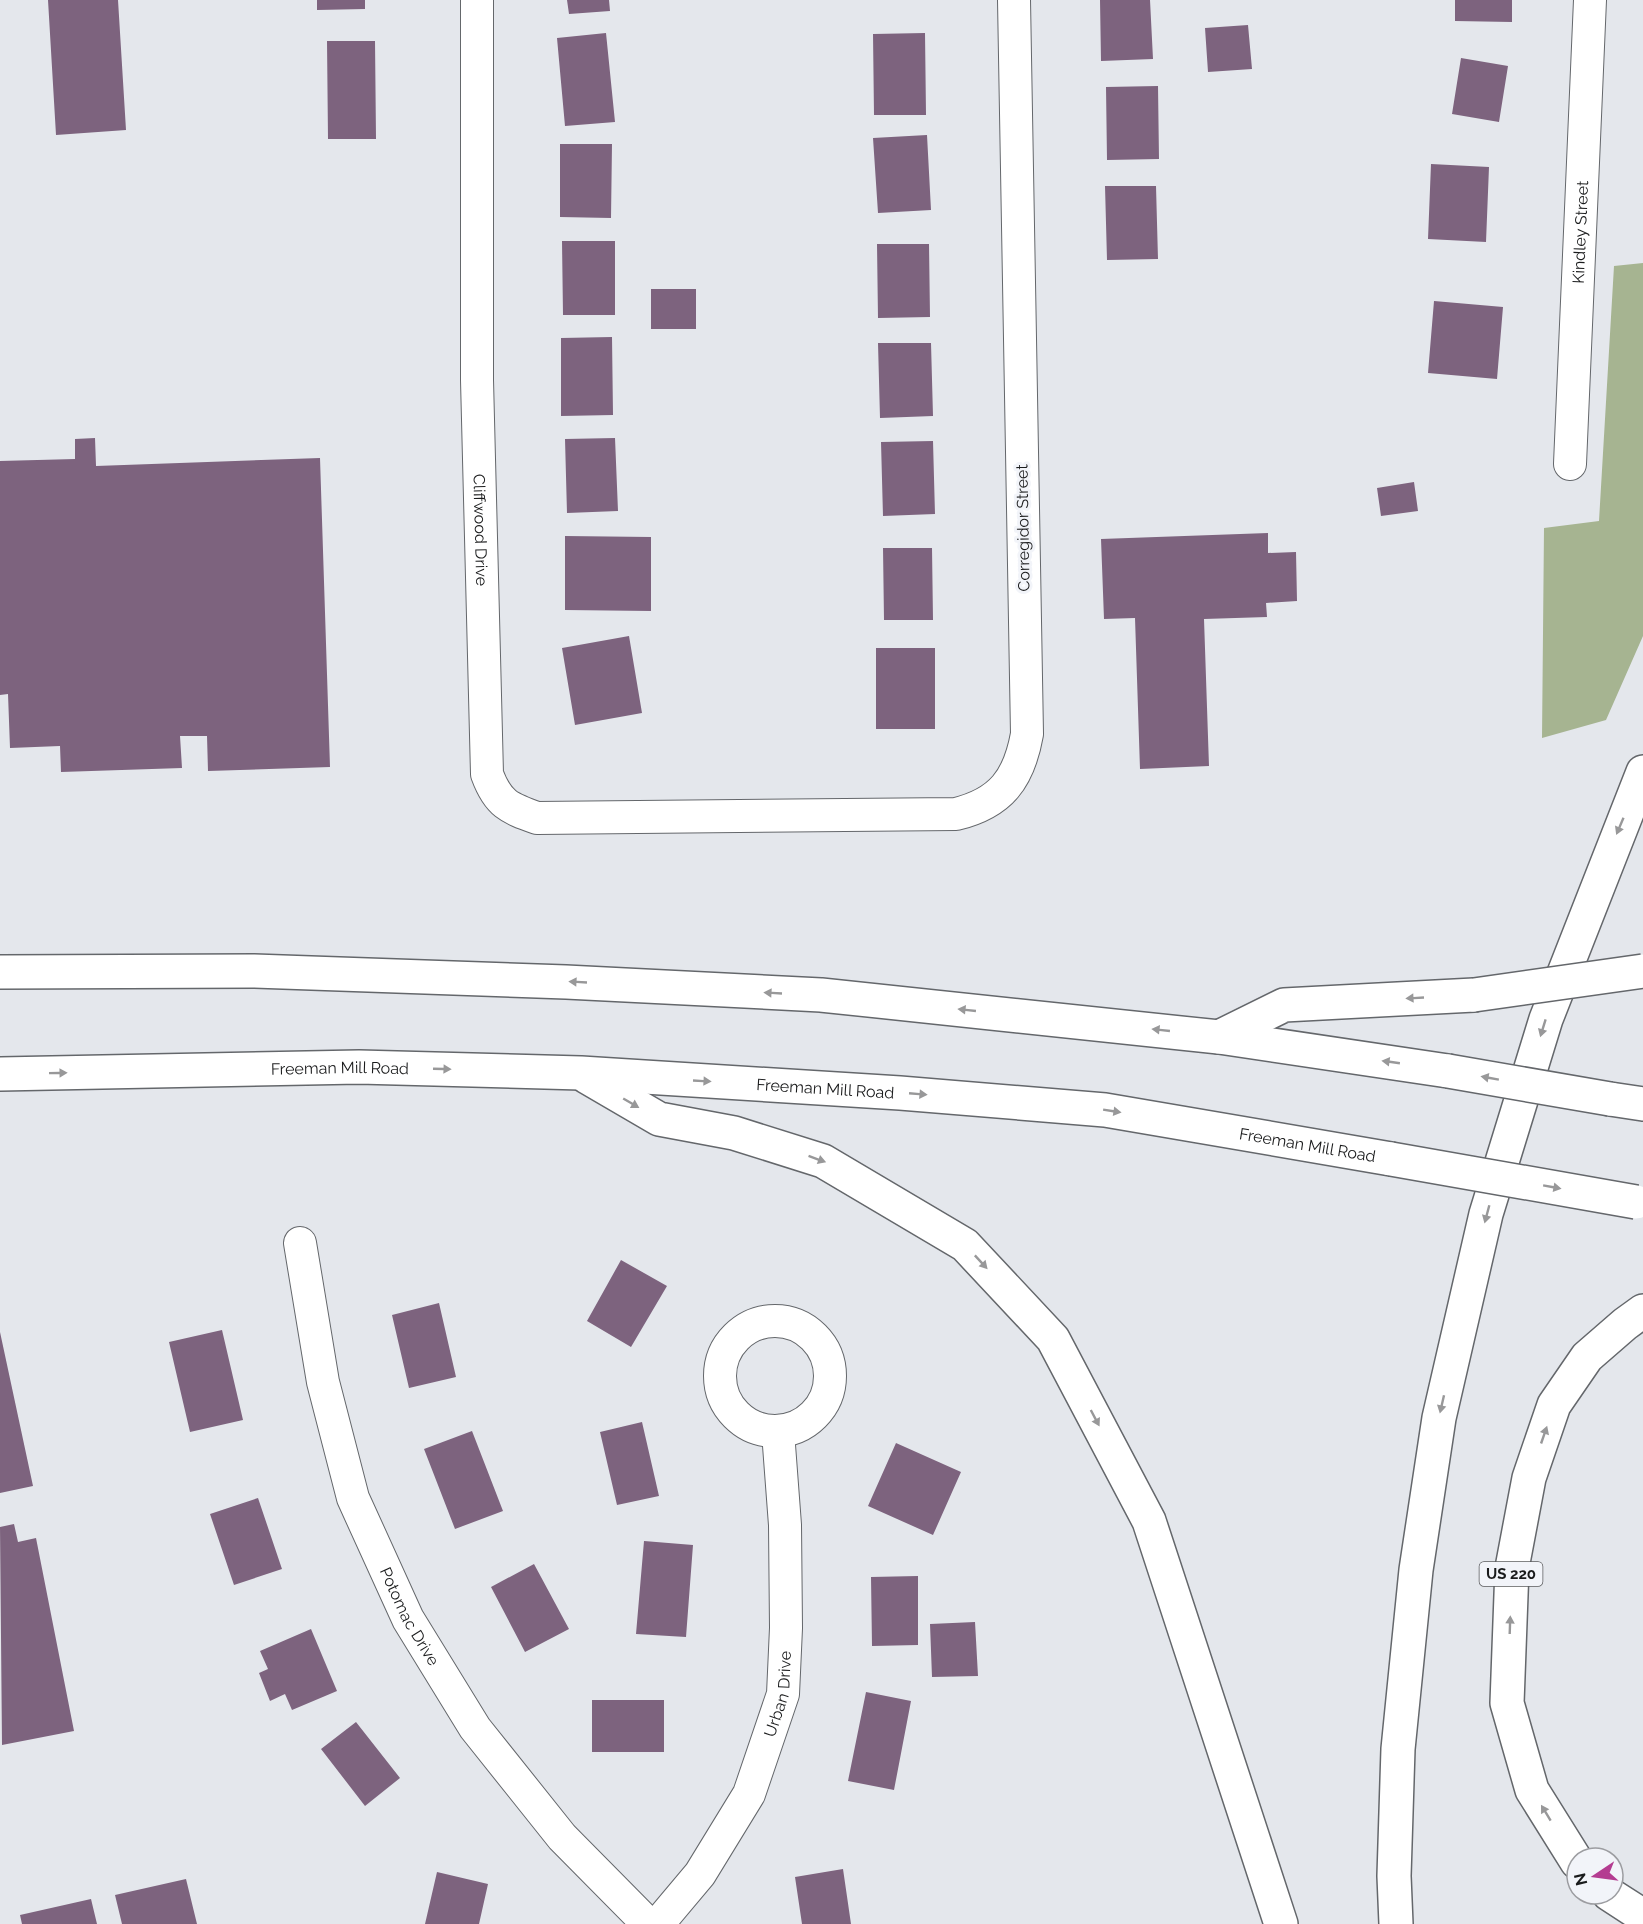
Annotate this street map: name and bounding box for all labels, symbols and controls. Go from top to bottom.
street label: Kindley Street [1568,180,1592,284]
street label: Corregidor Street [1012,464,1034,592]
street label: Cliffwood Drive [470,474,492,586]
one-way arrow [1615,817,1624,835]
one-way arrow [568,978,587,987]
one-way arrow [763,988,782,997]
one-way arrow [1406,994,1425,1003]
one-way arrow [957,1005,976,1015]
one-way arrow [1538,1019,1547,1037]
one-way arrow [1151,1026,1170,1035]
street label: Freeman Mill Road [271,1057,409,1078]
one-way arrow [1381,1058,1400,1067]
one-way arrow [433,1064,452,1074]
one-way arrow [49,1068,68,1078]
one-way arrow [1480,1073,1499,1082]
street label: Freeman Mill Road [756,1075,895,1102]
one-way arrow [692,1076,711,1085]
one-way arrow [908,1089,927,1099]
one-way arrow [623,1097,639,1108]
one-way arrow [1102,1107,1121,1116]
street label: Freeman Mill Road [1238,1124,1377,1166]
one-way arrow [808,1155,826,1165]
one-way arrow [1543,1183,1562,1192]
one-way arrow [1481,1205,1491,1223]
one-way arrow [974,1255,988,1270]
one-way arrow [1436,1395,1446,1413]
one-way arrow [1090,1410,1100,1427]
one-way arrow [1539,1426,1549,1444]
road number: US 220 [1480,1562,1543,1586]
street label: Potomac Drive [376,1564,444,1669]
one-way arrow [1505,1616,1514,1635]
street label: Urban Drive [760,1650,794,1739]
one-way arrow [1540,1805,1551,1821]
north arrow [1565,1846,1625,1906]
text: N [1570,1871,1592,1887]

